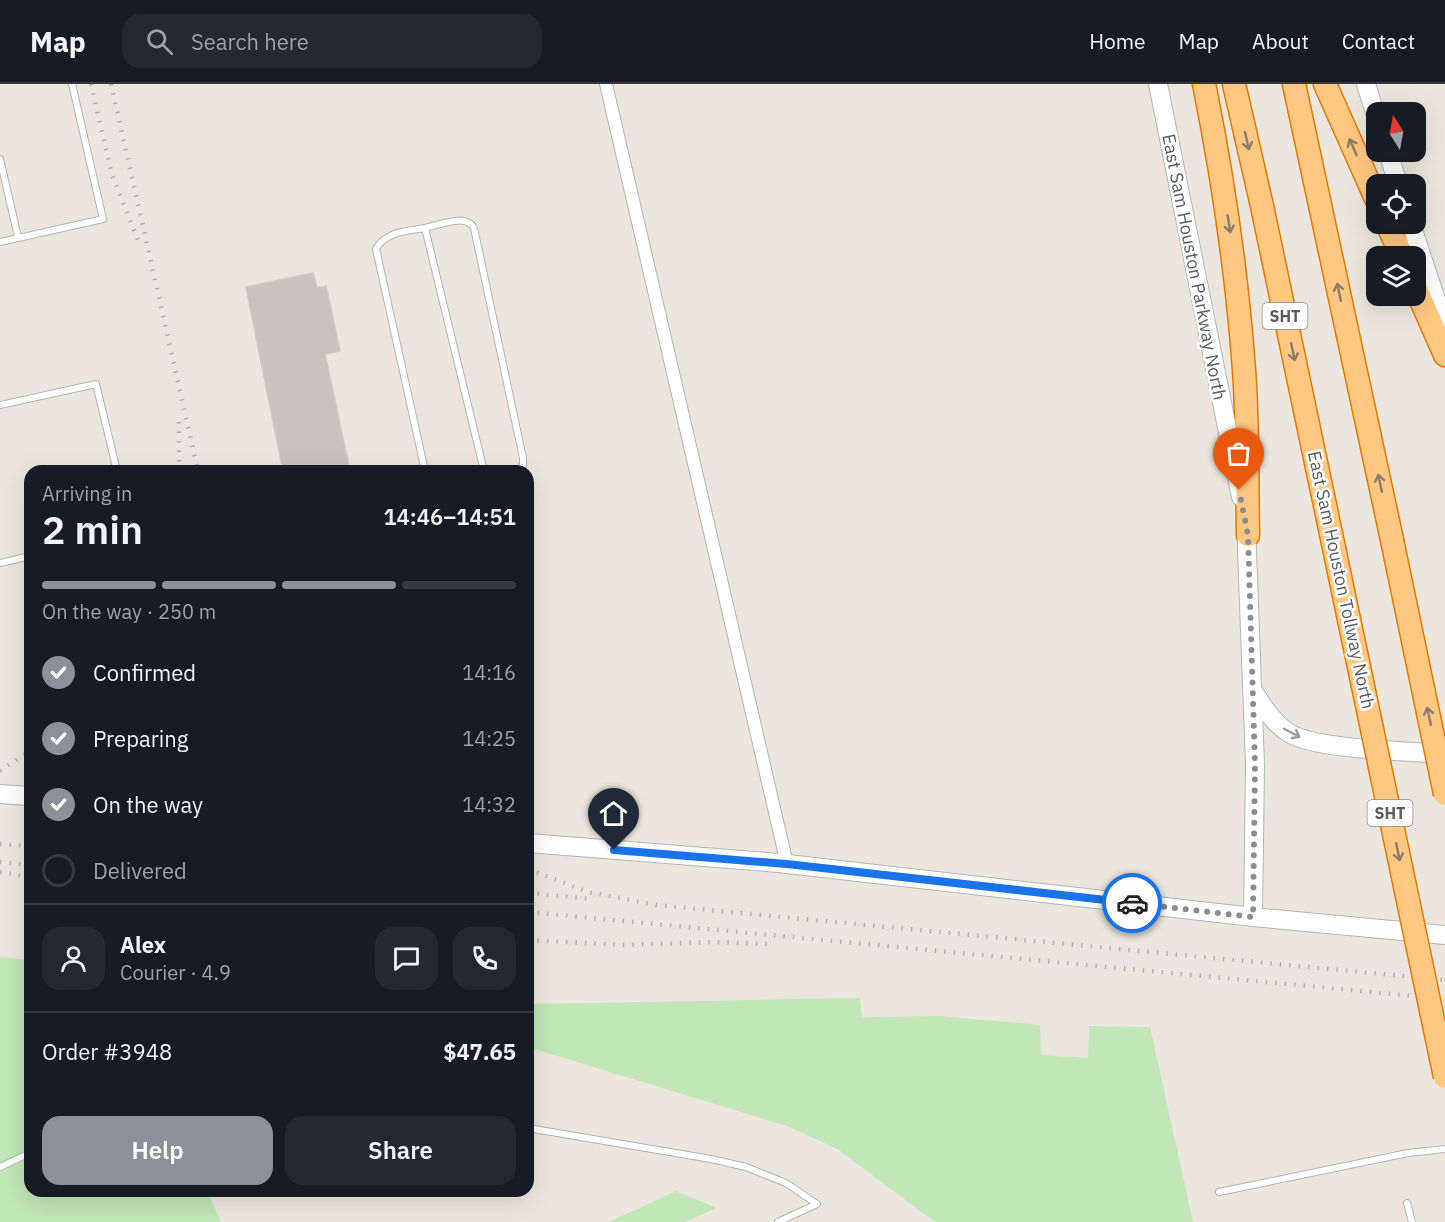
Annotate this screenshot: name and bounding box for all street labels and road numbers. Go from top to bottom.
street label: East Sam Houston Parkway North [1157,132,1232,402]
road number: SHT [1262,303,1308,329]
street label: East Sam Houston Tollway North [1303,449,1380,711]
road number: SHT [1368,800,1412,826]

